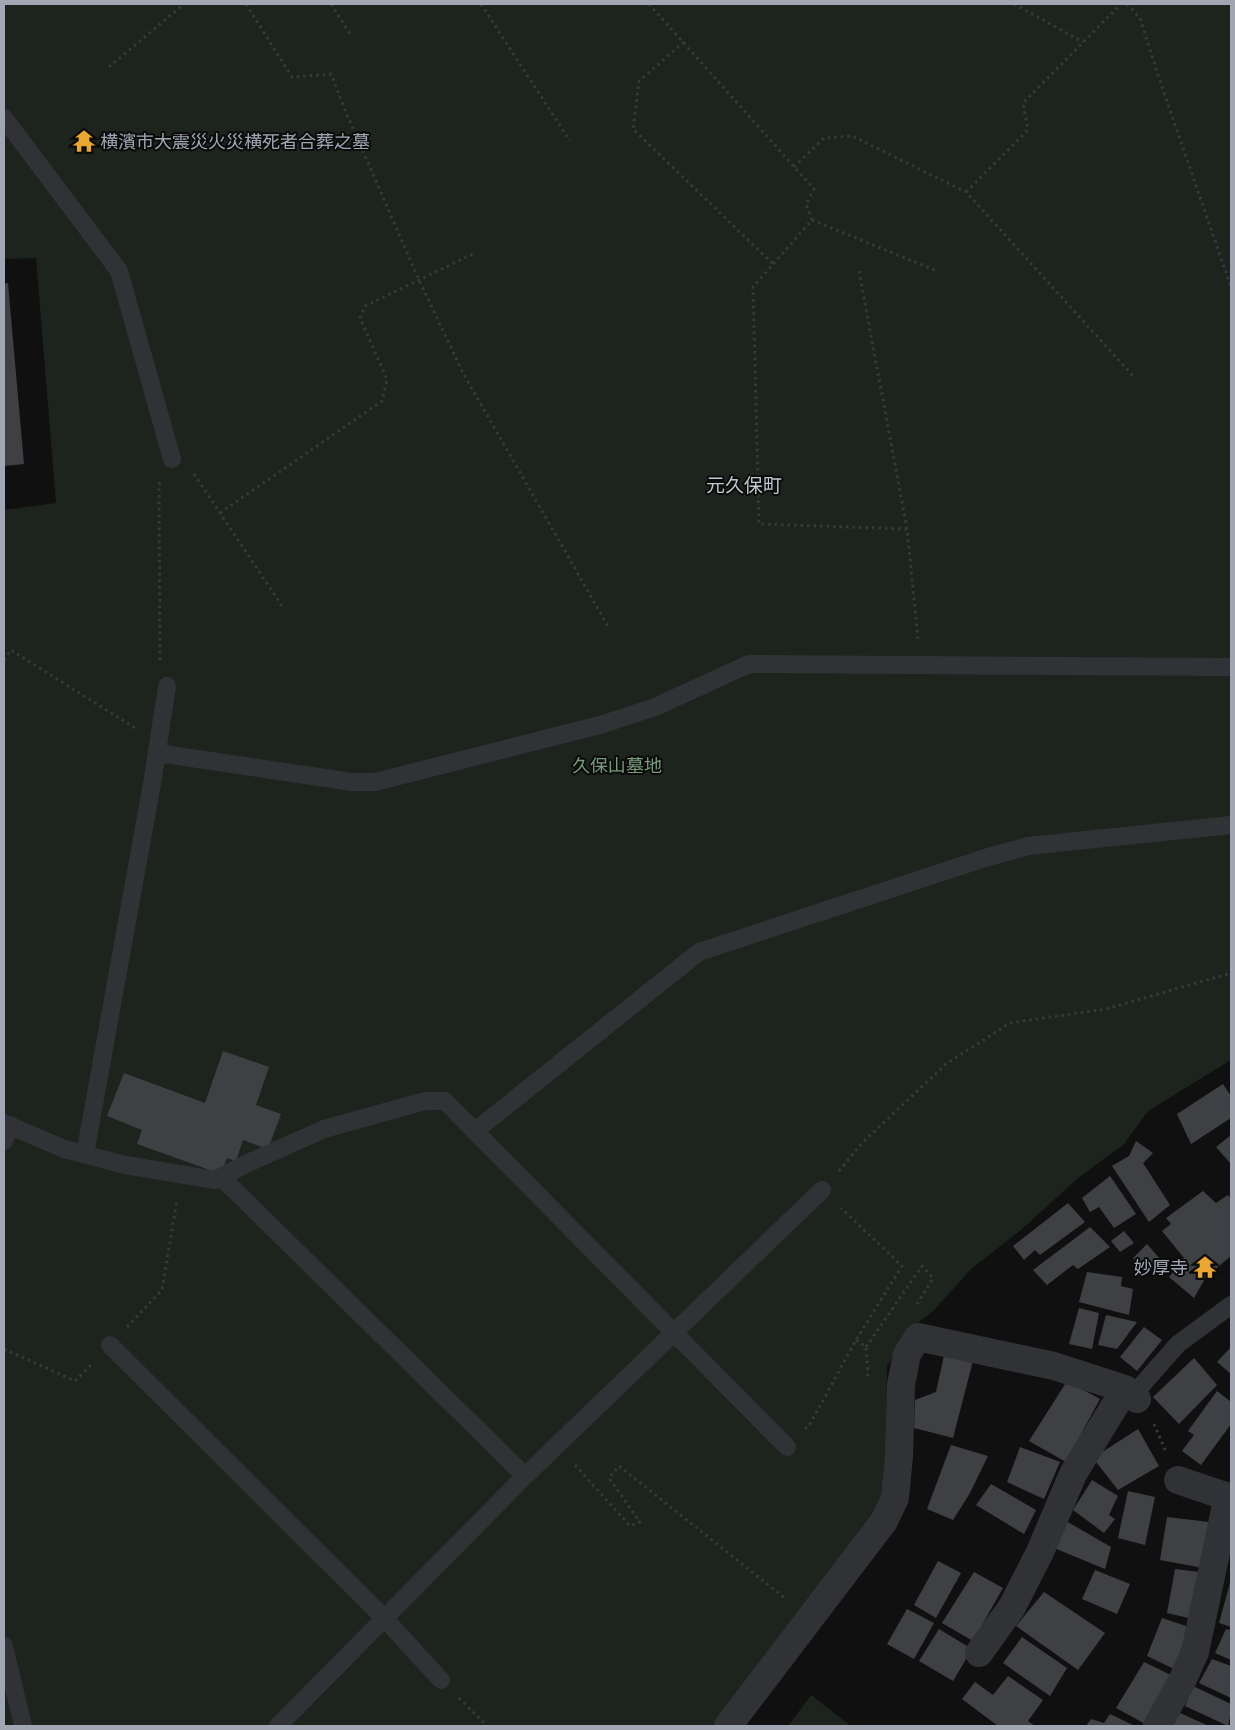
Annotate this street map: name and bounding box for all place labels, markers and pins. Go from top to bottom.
temple icon: 横濱市大震災火災横死者合葬之墓 [71,128,97,154]
place label: 横濱市大震災火災横死者合葬之墓 [100,130,370,153]
temple icon: 妙厚寺 [1192,1254,1218,1280]
place label: 妙厚寺 [1134,1256,1188,1279]

